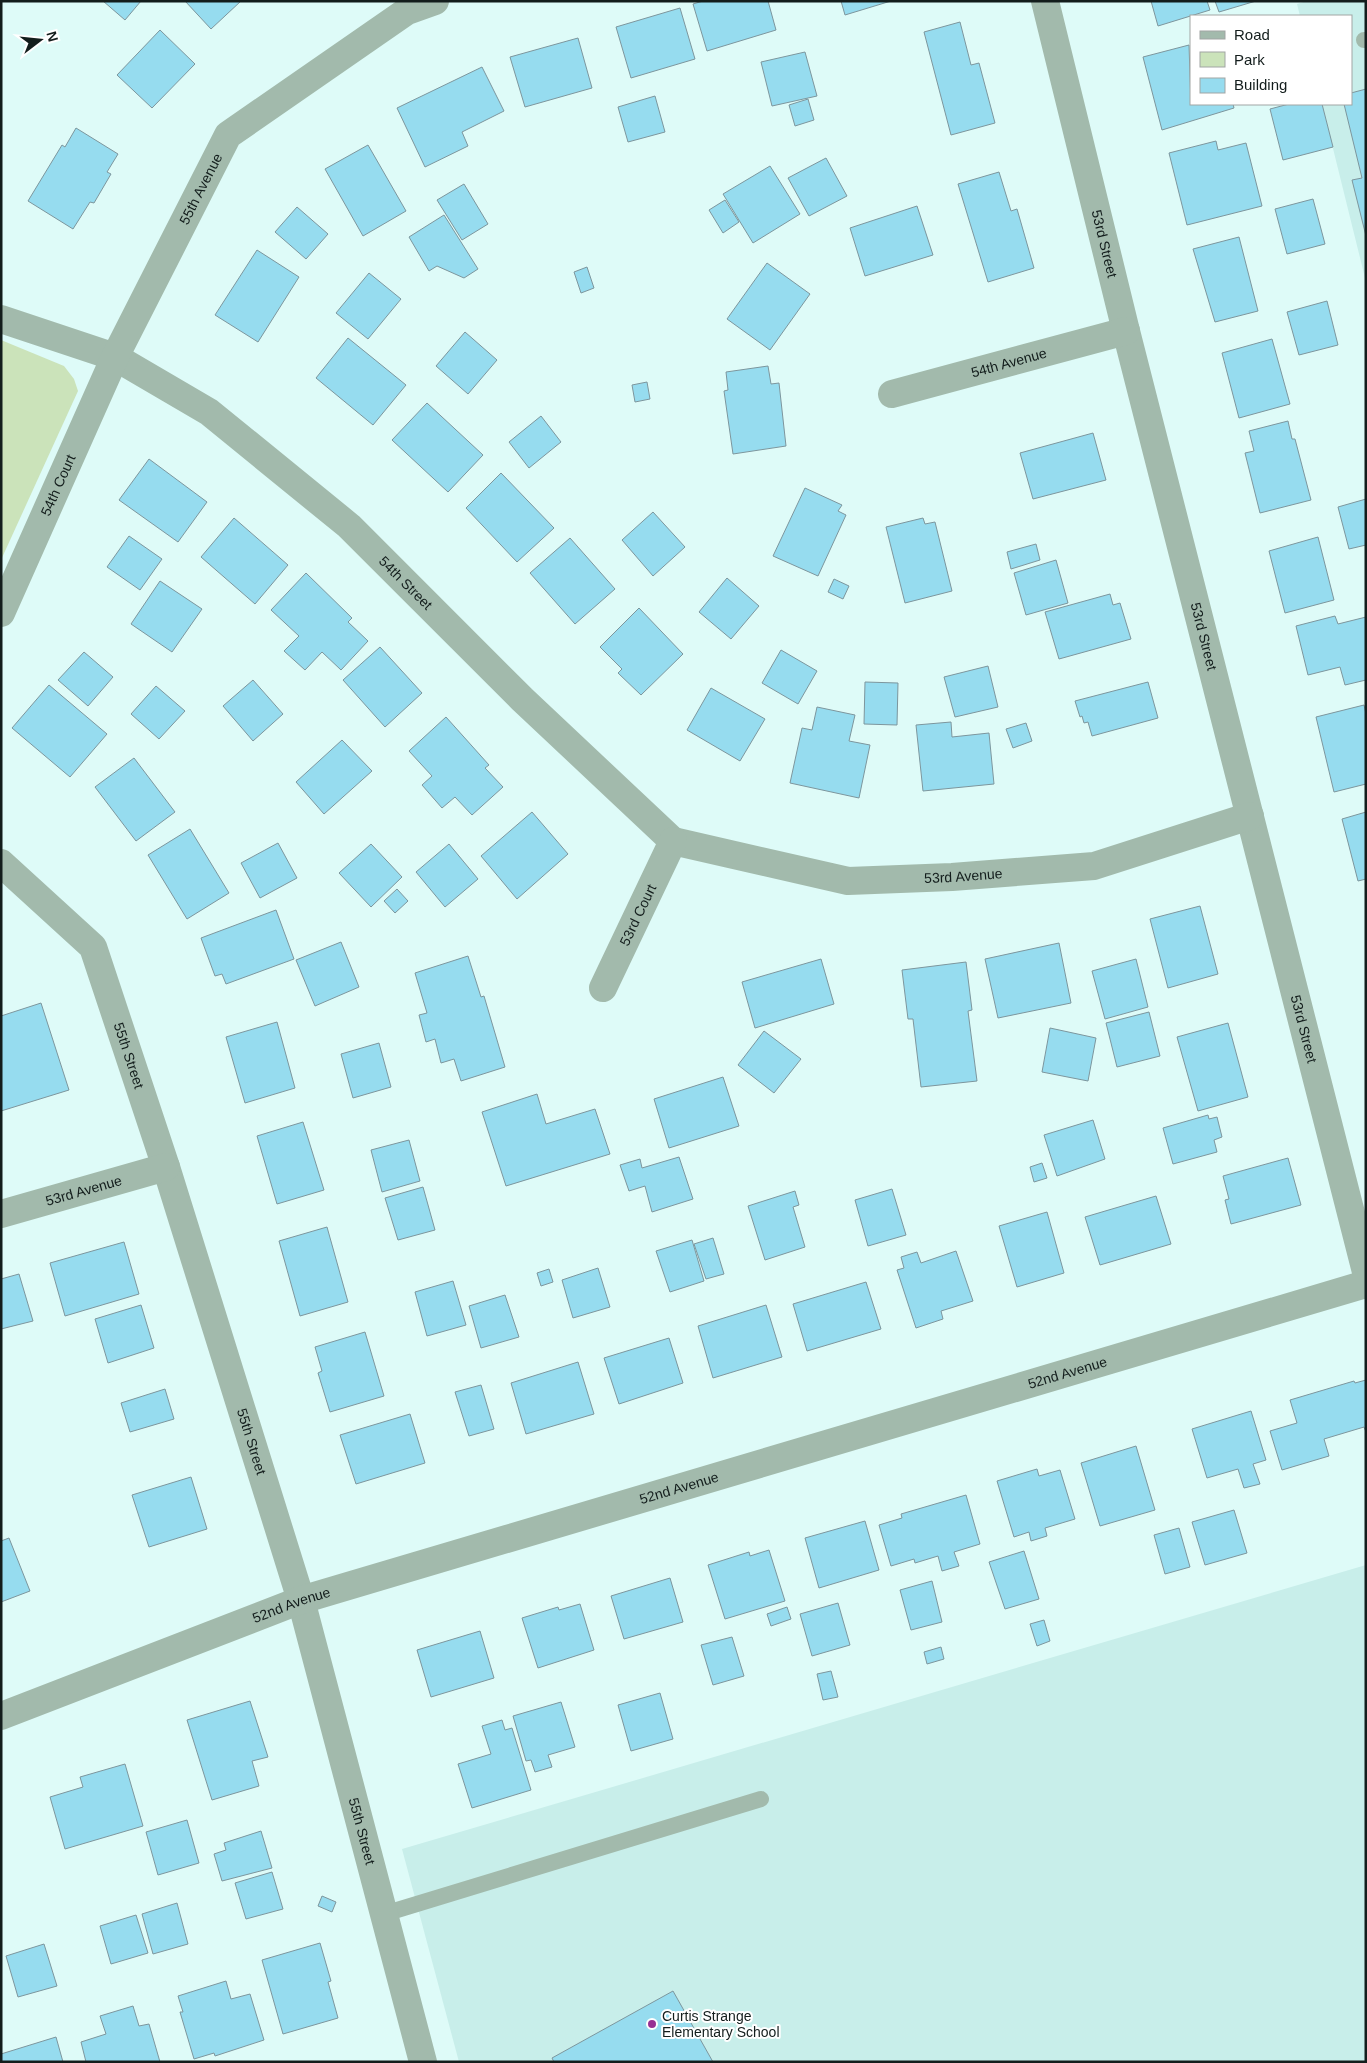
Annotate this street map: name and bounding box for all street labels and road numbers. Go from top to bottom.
street label: 55th Avenue [176,150,225,227]
street label: 53rd Street [1089,208,1121,279]
street label: 54th Avenue [969,345,1049,380]
street label: 54th Court [37,452,79,518]
street label: 54th Street [376,553,436,613]
street label: 53rd Street [1188,601,1220,672]
street label: 53rd Avenue [924,865,1003,886]
street label: 53rd Court [616,881,659,948]
street label: 53rd Street [1288,993,1320,1065]
street label: 55th Street [111,1021,147,1091]
street label: 53rd Avenue [44,1172,124,1209]
street label: 52nd Avenue [1026,1353,1109,1392]
street label: 55th Street [234,1406,269,1477]
street label: 52nd Avenue [638,1468,721,1507]
street label: 52nd Avenue [250,1584,332,1626]
street label: 55th Street [346,1796,379,1866]

